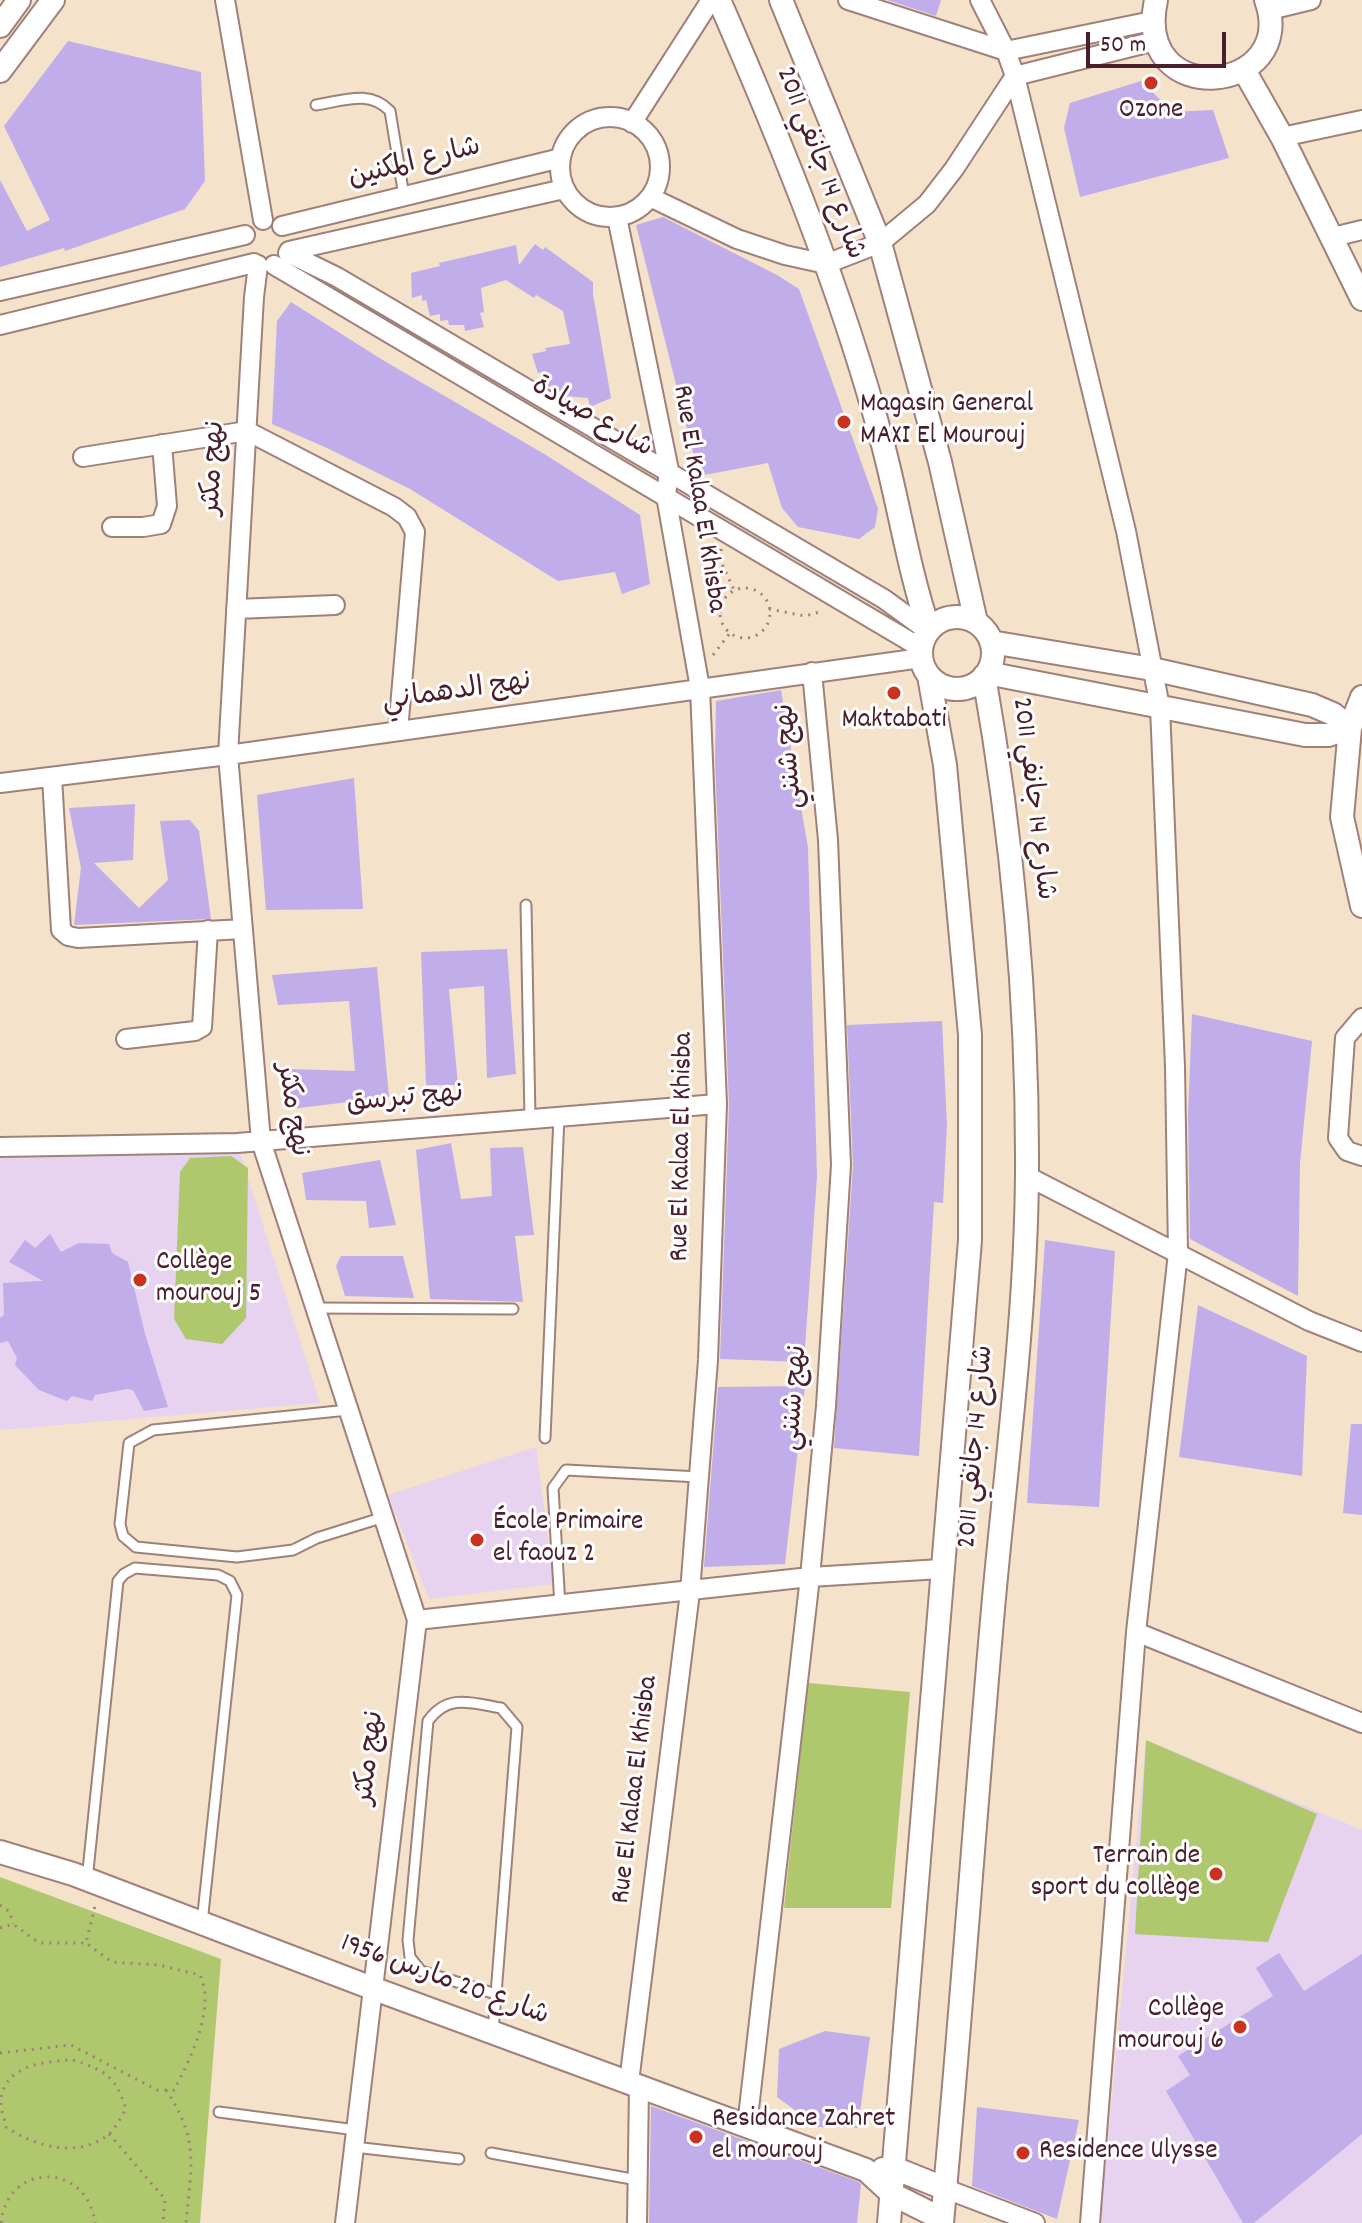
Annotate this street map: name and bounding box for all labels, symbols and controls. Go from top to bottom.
scale bar [1090,16,1230,66]
text: 50 m [1100,29,1146,63]
street label: شارع 14 جانفي 2011 [766,63,870,265]
marker: Ozone [1142,74,1160,92]
place label: Ozone [1119,95,1183,129]
street label: شارع المكنين [345,132,485,198]
street label: شارع صيادة [524,371,658,467]
street label: Rue El Kalaa El Khisba [662,383,732,615]
place label: Magasin General MAXI El Mourouj [860,389,1033,455]
marker: Magasin General MAXI El Mourouj [835,413,853,431]
street label: نهج مكثر [197,420,235,516]
street label: نهج الدهماني [380,667,534,721]
marker: Maktabati [885,684,903,702]
street label: شارع 14 جانفي 2011 [1002,696,1060,902]
street label: نهج شنني [771,702,813,810]
place label: Maktabati [841,705,947,739]
street label: Rue El Kalaa El Khisba [665,1032,703,1262]
street label: نهج مكثر [266,1061,314,1159]
street label: نهج تبرسق [345,1079,465,1123]
place label: Collège mourouj 5 [156,1247,261,1313]
marker: Collège mourouj 5 [131,1271,149,1289]
street label: نهج شنني [777,1344,817,1452]
street label: شارع 14 جانفي 2011 [952,1344,1004,1550]
place label: École Primaire el faouz 2 [493,1507,643,1573]
marker: École Primaire el faouz 2 [468,1531,486,1549]
street label: Rue El Kalaa El Khisba [606,1674,668,1906]
street label: نهج مكثر [350,1709,394,1807]
place label: Terrain de sport du collège [1030,1841,1200,1907]
marker: Terrain de sport du collège [1207,1865,1225,1883]
street label: شارع 20 مارس 1956 [335,1929,553,2035]
place label: Collège mourouj 6 [1118,1994,1224,2060]
marker: Collège mourouj 6 [1231,2018,1249,2036]
place label: Residance Zahret el mourouj [712,2104,895,2170]
marker: Residance Zahret el mourouj [687,2128,705,2146]
place label: Residence Ulysse [1039,2136,1218,2170]
marker: Residence Ulysse [1014,2144,1032,2162]

